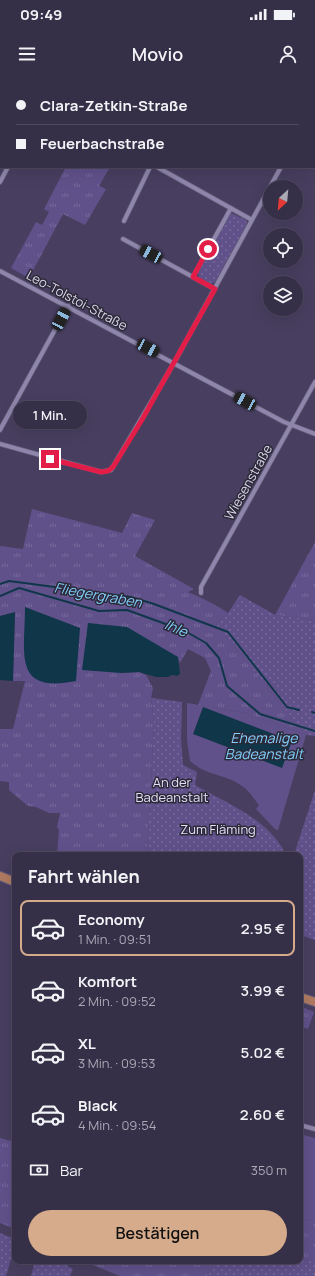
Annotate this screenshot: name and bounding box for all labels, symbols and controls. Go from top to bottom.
text: 09:49 [20,4,62,25]
text: Movio [132,42,183,66]
icon: menu [16,43,38,65]
icon: person [277,43,299,65]
text: Clara-Zetkin-Straße [40,95,187,116]
text: Feuerbachstraße [40,133,165,154]
north arrow [263,180,303,220]
map controls [263,180,303,316]
button: locate [263,228,303,268]
route start [199,240,217,258]
car [138,243,164,265]
street label: Leo-Tolstoi-Straße [23,266,131,334]
button: layers [263,276,303,316]
car [50,306,72,332]
car [135,337,161,359]
car [232,390,258,412]
callout: 1 Min. [13,401,87,429]
text: 1 Min. [33,406,67,424]
street label: Wiesenstraße [220,441,276,523]
route end [41,450,59,468]
water label: Fliegergraben [53,577,144,612]
water label: Ihle [162,614,191,641]
water label: Ehemalige Badeanstalt [225,728,305,763]
park label: An der Badeanstalt [136,773,208,806]
park label: Zum Fläming [180,820,256,838]
text: Fahrt wählen [28,864,140,888]
text: Economy [78,909,145,930]
icon: car [30,910,66,946]
text: 2.95 € [241,918,285,939]
text: 1 Min. · 09:51 [78,930,151,948]
text: Komfort [78,971,137,992]
icon: car [30,972,66,1008]
text: 3.99 € [240,980,285,1001]
text: 2 Min. · 09:52 [78,992,156,1010]
text: XL [78,1033,96,1054]
icon: car [30,1034,66,1070]
text: 5.02 € [240,1042,285,1063]
text: 3 Min. · 09:53 [78,1054,156,1072]
text: Black [78,1095,117,1116]
icon: car [30,1096,66,1132]
text: 2.60 € [240,1104,285,1125]
text: 4 Min. · 09:54 [78,1116,156,1134]
icon: cash [28,1159,50,1181]
text: Bar [60,1160,83,1181]
text: 350 m [251,1161,287,1179]
button: Bestätigen [28,1210,287,1256]

